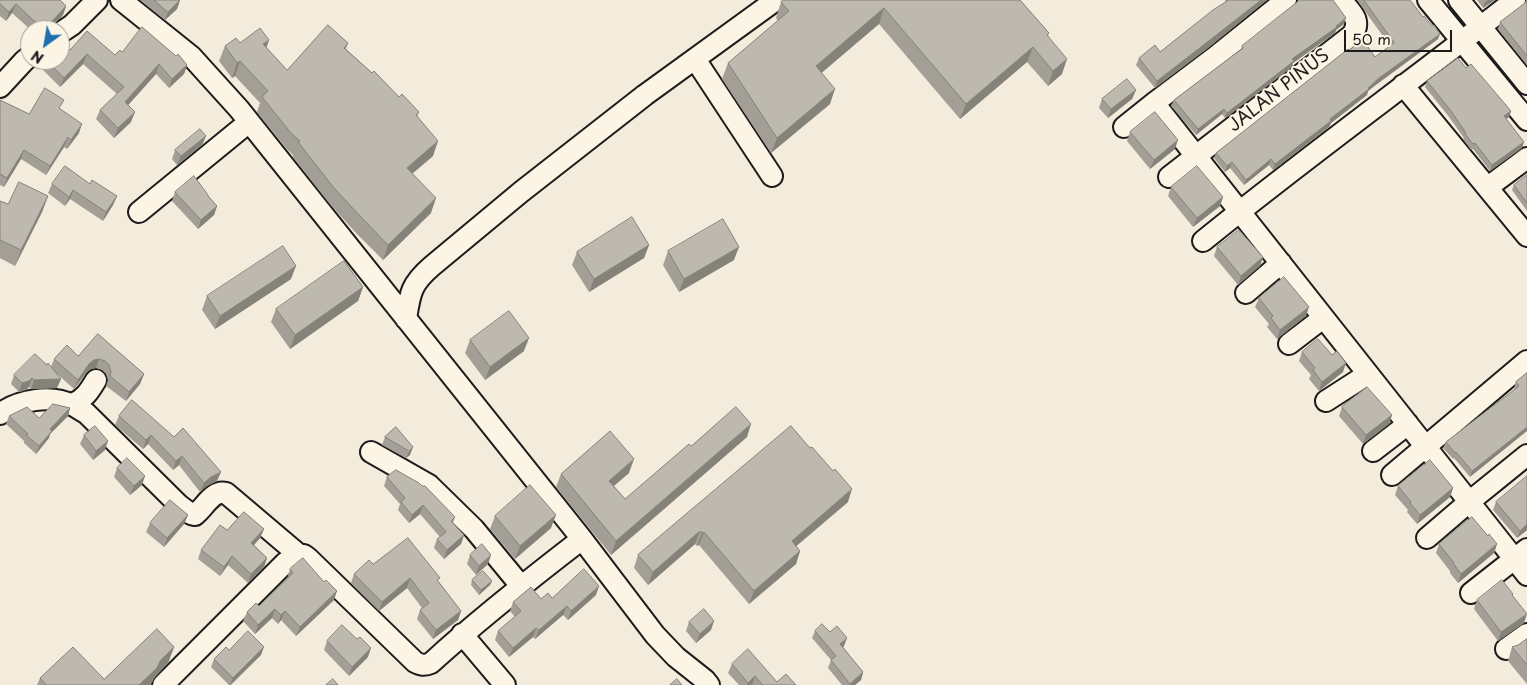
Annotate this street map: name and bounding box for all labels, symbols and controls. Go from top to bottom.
north arrow [20,20,70,70]
scale bar [1347,20,1454,52]
text: 50 m [1352,27,1391,50]
text: N [27,45,48,69]
street label: JALAN PINUS [1224,45,1334,137]

